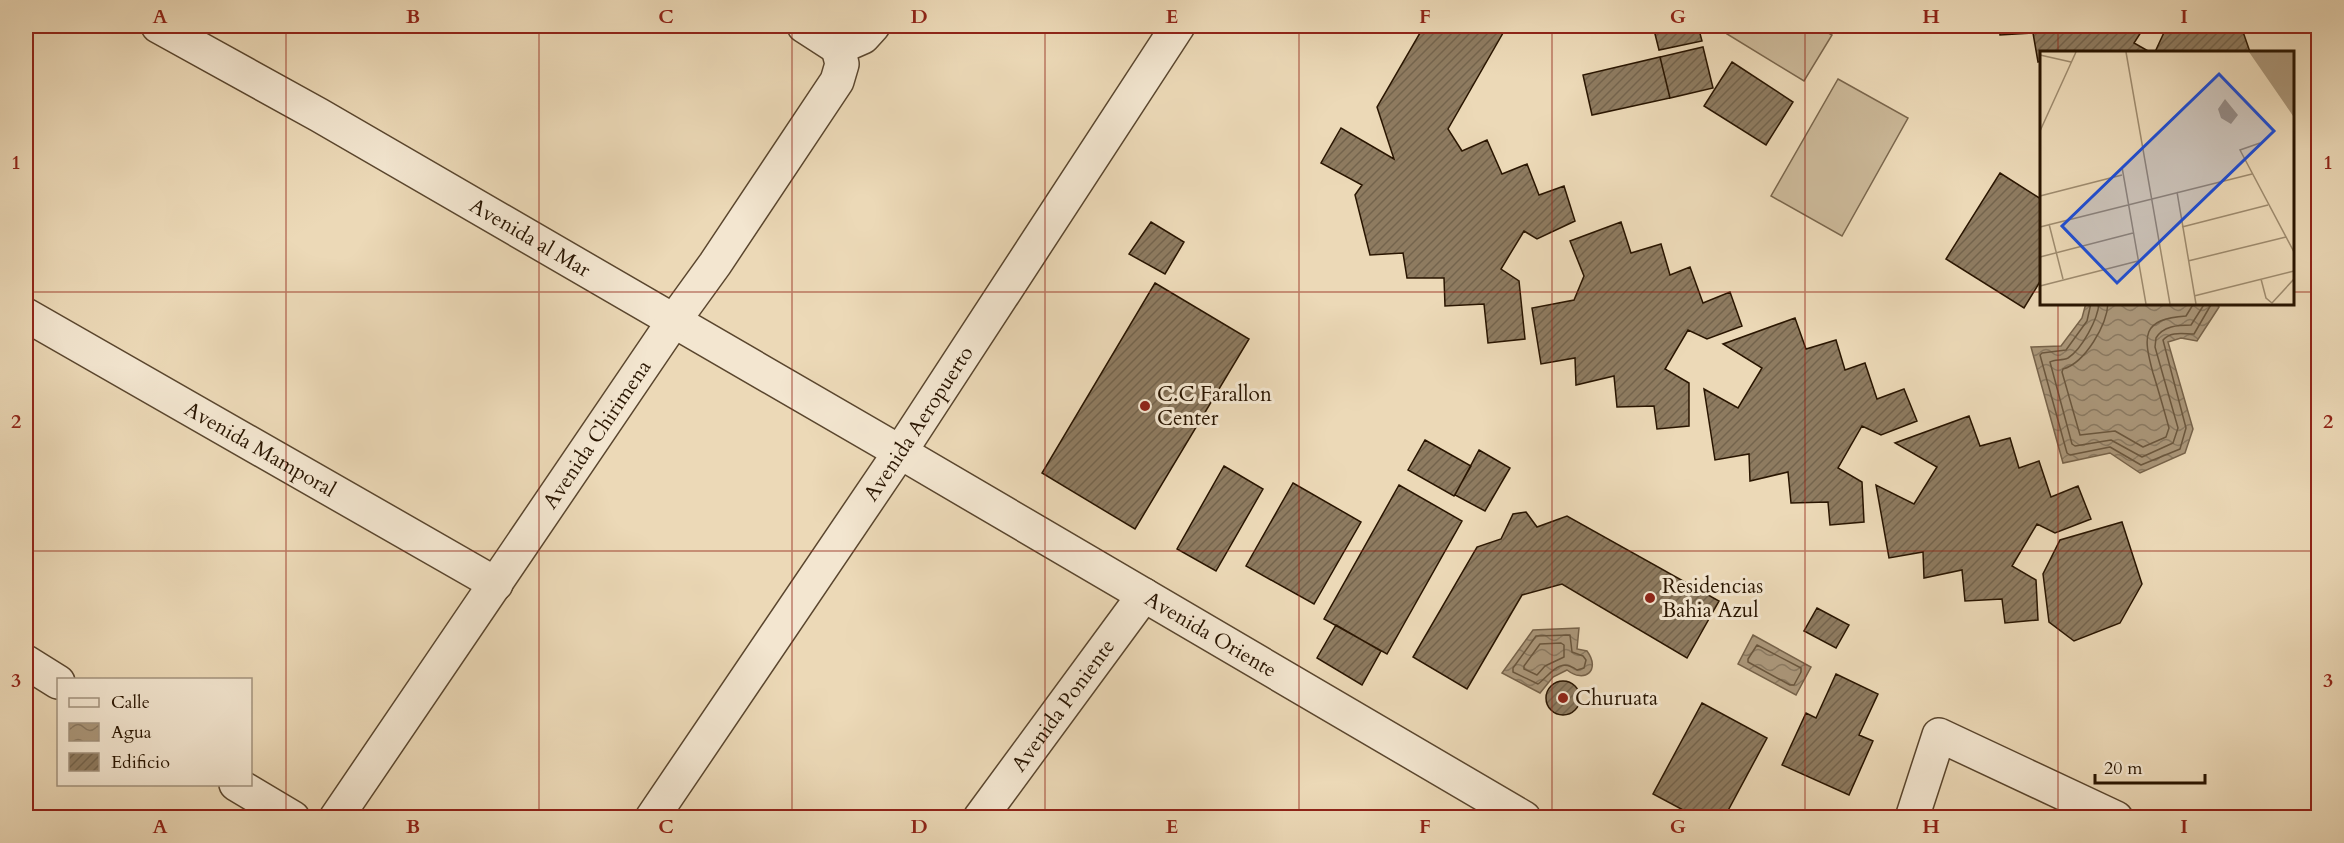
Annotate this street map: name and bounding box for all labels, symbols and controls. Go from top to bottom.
text: A [152,3,168,30]
text: B [406,3,420,30]
text: C [658,3,674,30]
text: D [910,3,928,30]
text: E [1166,3,1178,30]
text: F [1419,3,1431,30]
text: G [1670,3,1686,30]
text: H [1922,3,1940,30]
text: I [2180,3,2188,30]
inset map [2040,51,2293,304]
text: 1 [11,149,21,176]
text: 1 [2323,149,2333,176]
street label: Avenida al Mar [464,191,596,284]
street label: Avenida Aeropuerto [856,340,980,507]
street label: Avenida Chirimena [536,354,658,514]
place label: C.C Farallon Center [1157,380,1272,433]
street label: Avenida Mamporal [179,394,341,504]
marker: C.C Farallon Center [1138,399,1152,413]
text: 2 [11,408,21,435]
text: 2 [2323,408,2333,435]
place label: Residencias Bahia Azul [1662,572,1763,625]
street label: Avenida Oriente [1140,584,1282,684]
marker: Residencias Bahia Azul [1643,591,1657,605]
street label: Avenida Poniente [1004,633,1121,778]
text: 3 [11,667,21,694]
text: 3 [2323,667,2333,694]
legend [57,678,252,786]
place label: Churuata [1575,684,1658,713]
text: Calle [111,690,150,715]
marker: Churuata [1556,691,1570,705]
text: Agua [111,720,152,745]
scale bar [2095,747,2204,785]
text: Edificio [111,750,170,775]
text: 20 m [2104,756,2143,781]
text: A [152,813,168,840]
text: B [406,813,420,840]
text: C [658,813,674,840]
text: D [910,813,928,840]
text: E [1166,813,1178,840]
text: F [1419,813,1431,840]
text: G [1670,813,1686,840]
text: H [1922,813,1940,840]
text: I [2180,813,2188,840]

